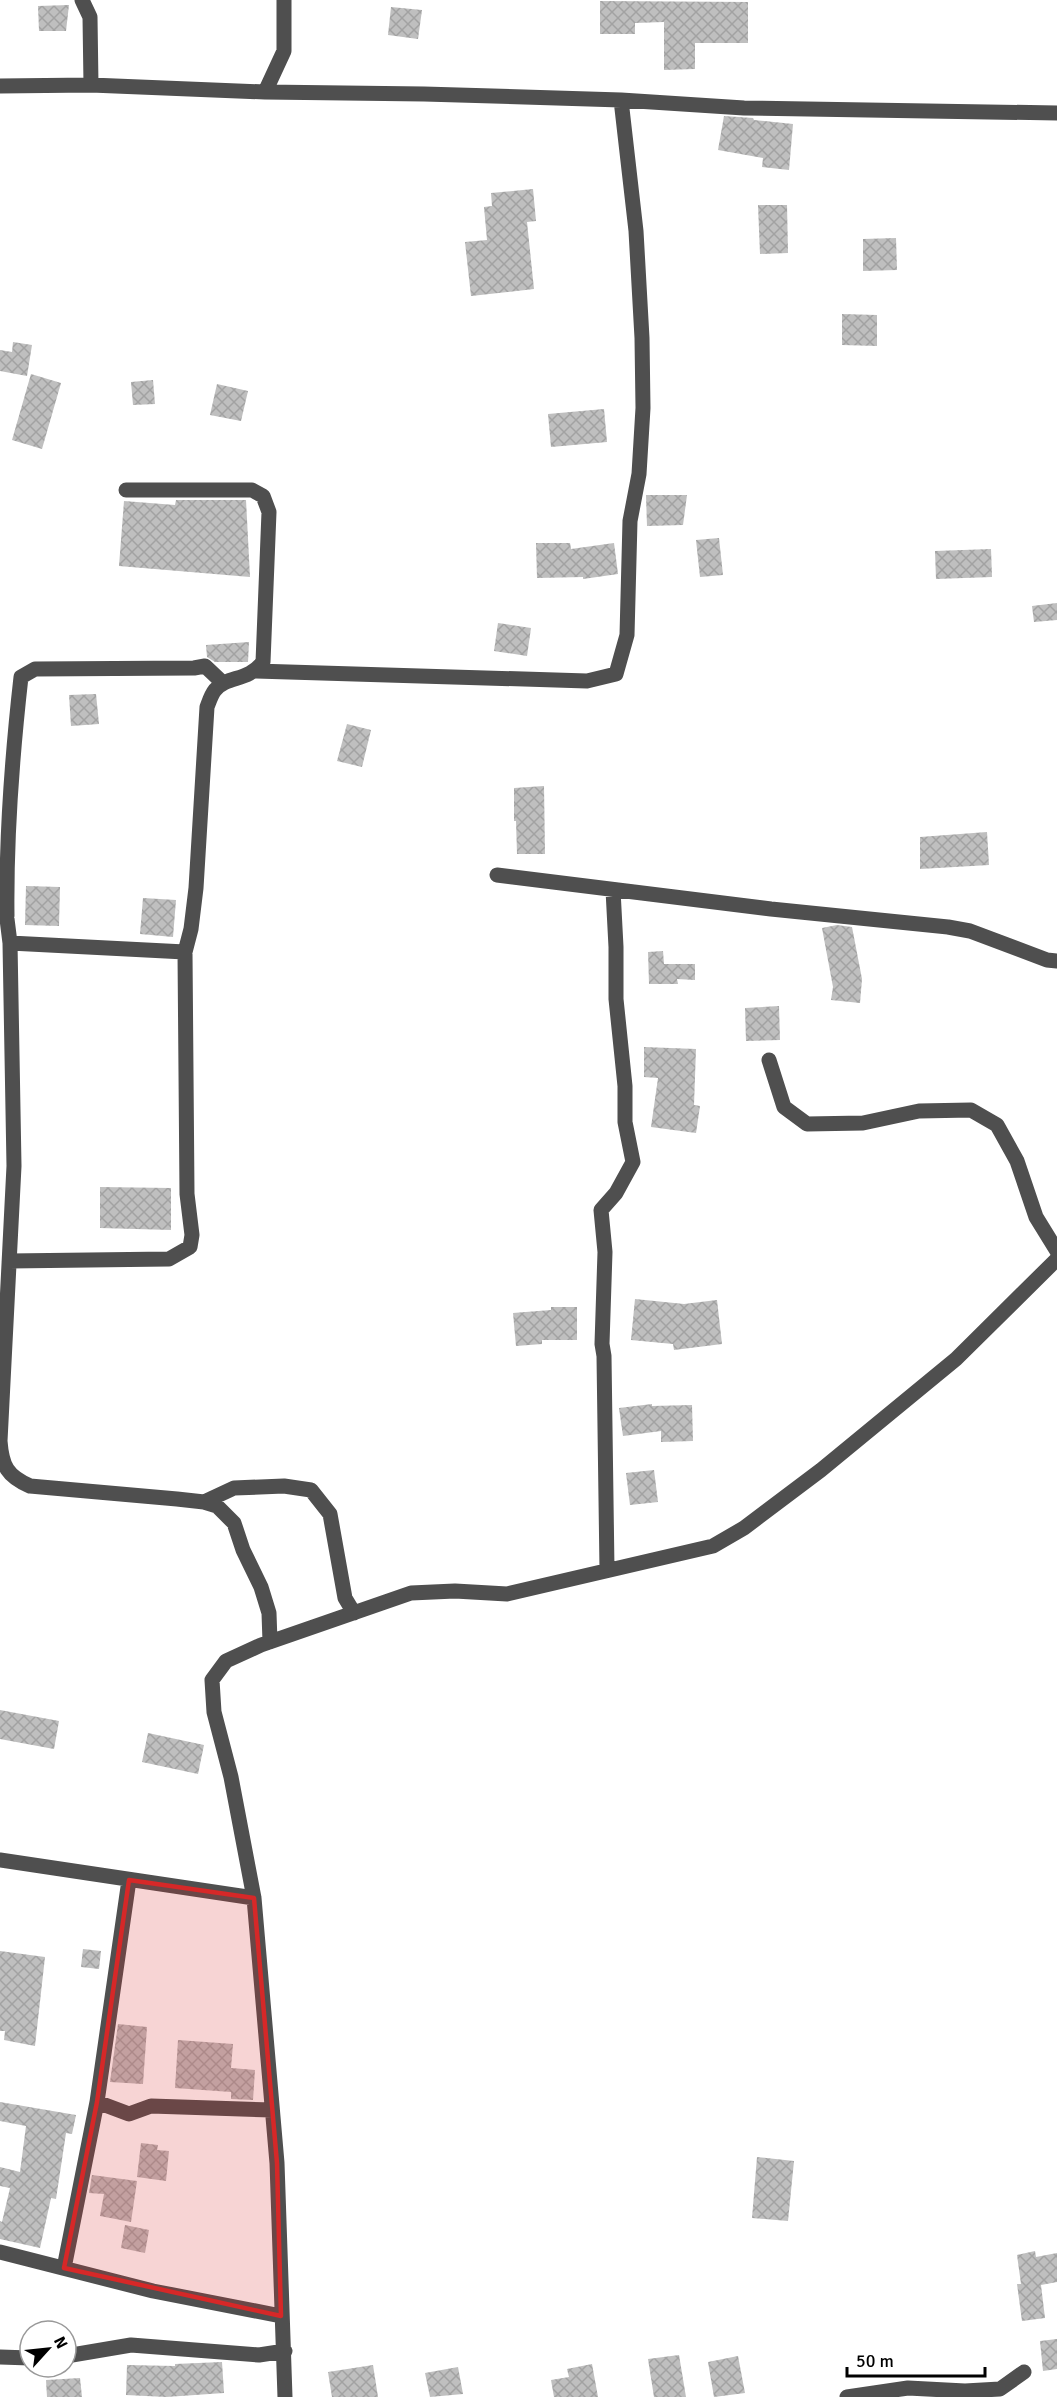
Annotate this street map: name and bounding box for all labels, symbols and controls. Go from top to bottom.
north arrow [18,2319,78,2379]
text: N [49,2333,72,2352]
scale bar [847,2340,985,2378]
text: 50 m [856,2350,894,2372]

